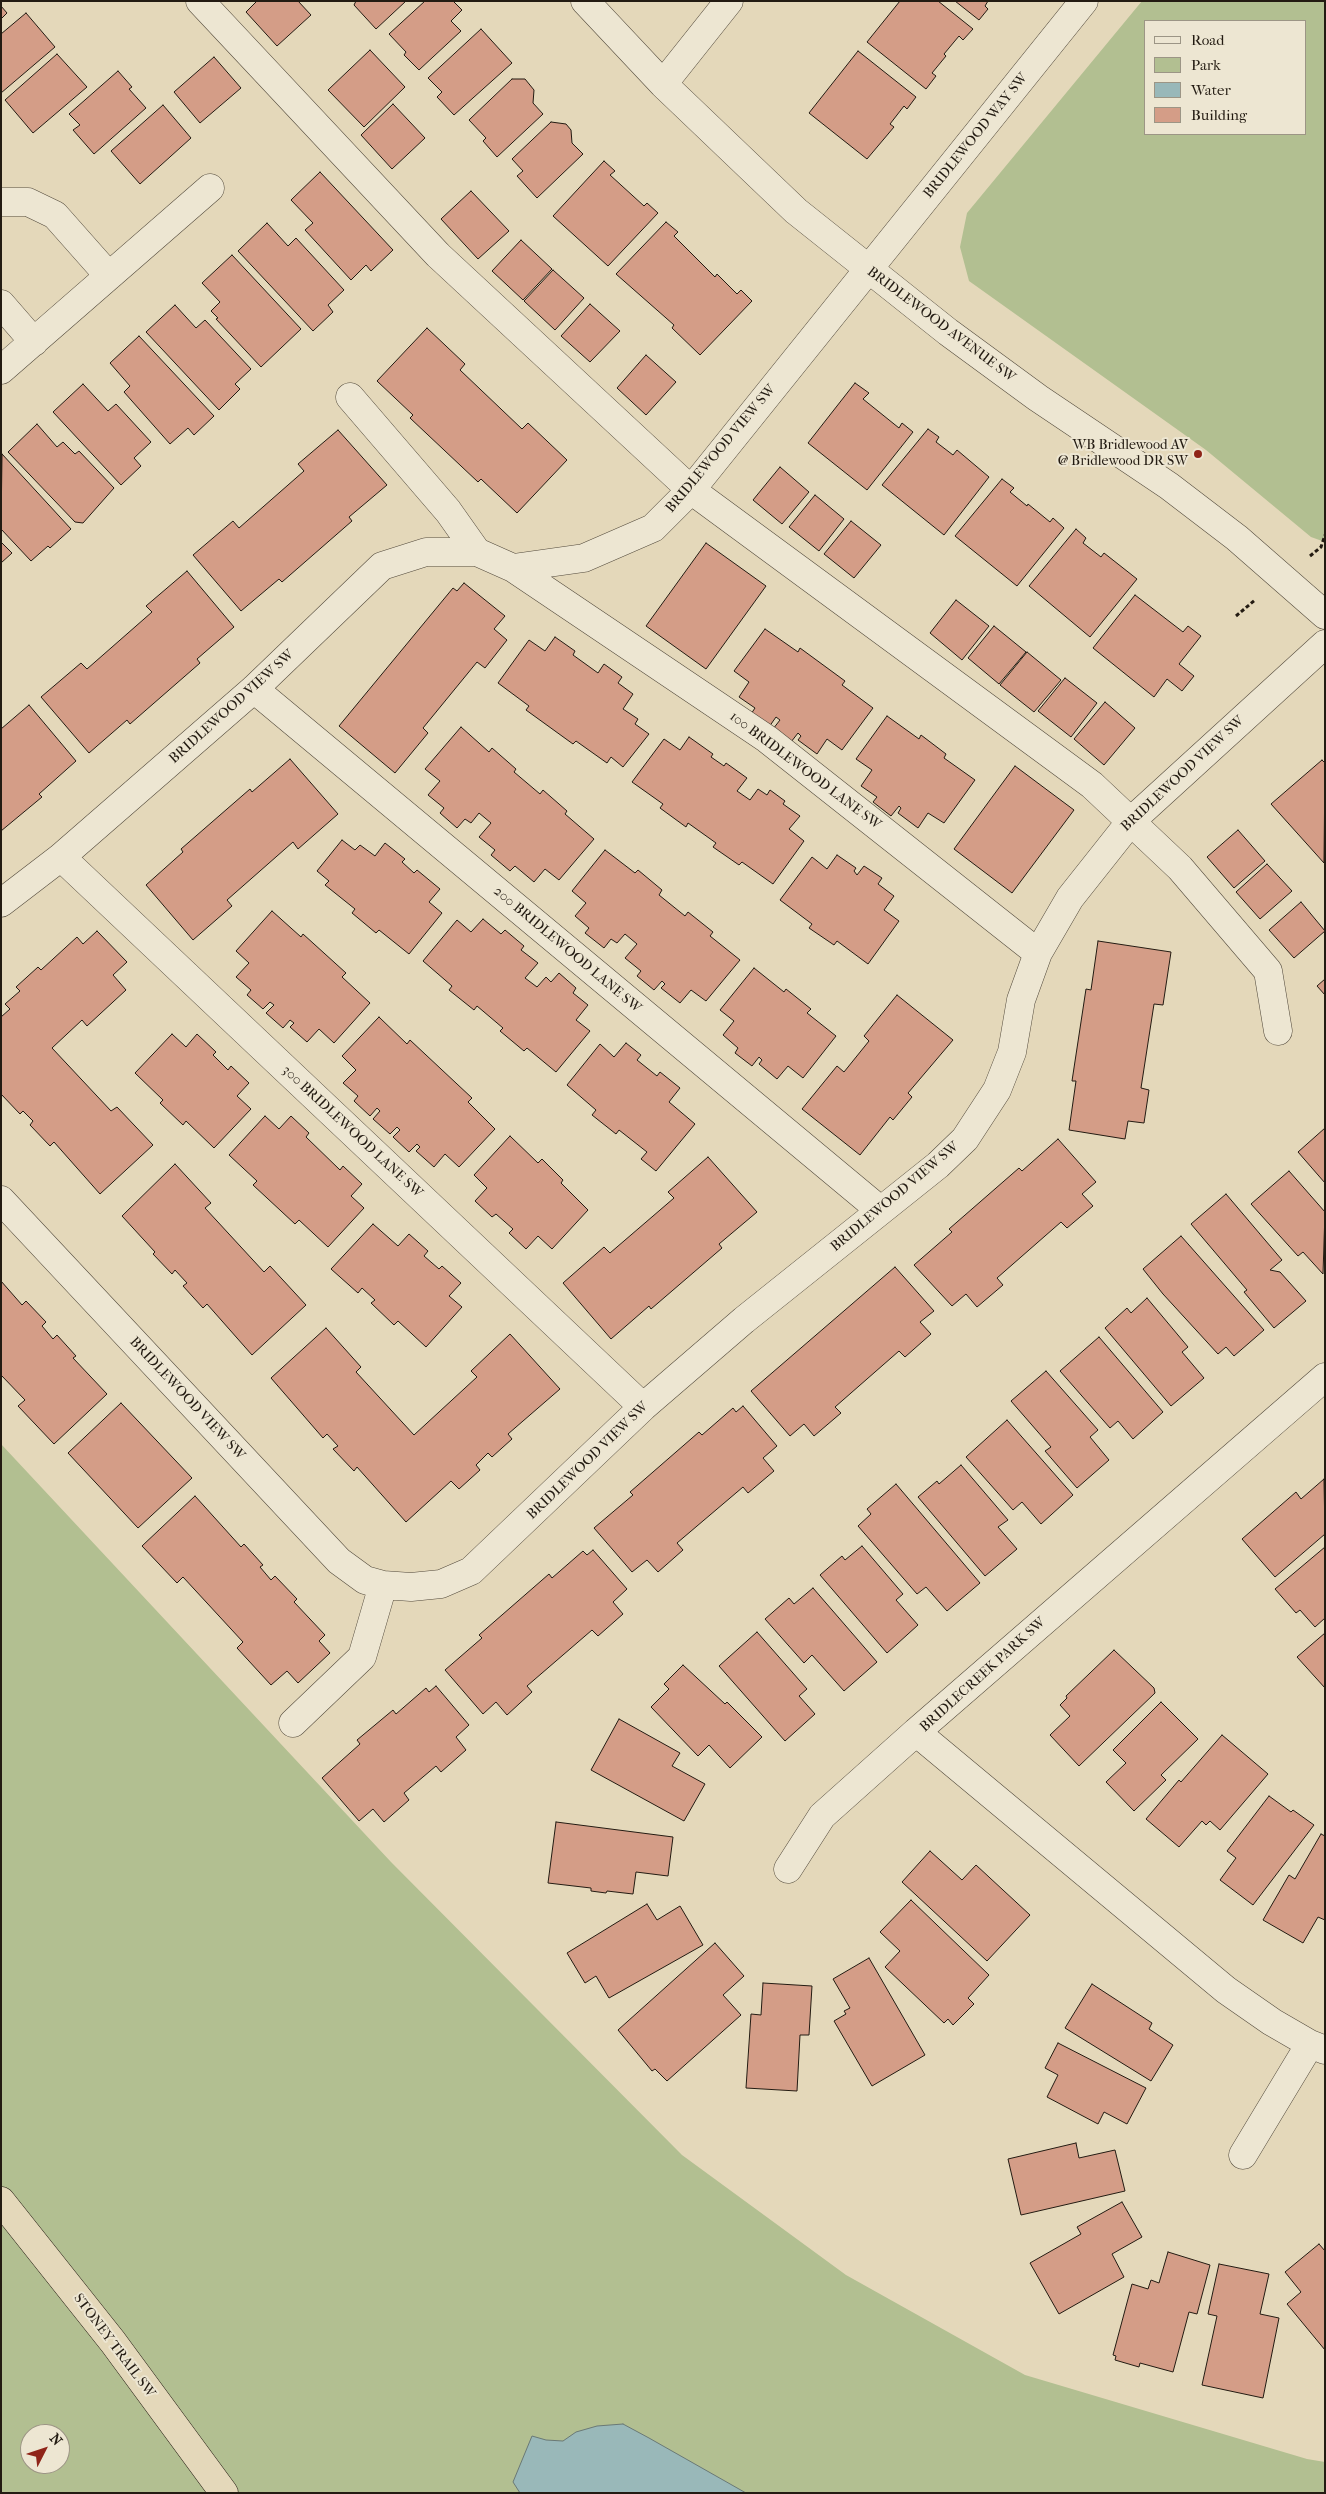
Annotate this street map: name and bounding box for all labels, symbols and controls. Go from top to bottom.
legend [1144,20,1306,135]
text: Road [1191,31,1224,49]
text: Park [1191,56,1221,74]
street label: BRIDLEWOOD WAY SW [920,70,1032,202]
text: Water [1191,81,1231,99]
text: Building [1191,106,1247,124]
street label: BRIDLEWOOD AVENUE SW [864,264,1018,386]
street label: BRIDLEWOOD VIEW SW [662,382,780,516]
place label: WB Bridlewood AV @ Bridlewood DR SW [1058,438,1188,471]
marker: WB Bridlewood AV @ Bridlewood DR SW [1192,448,1204,460]
street label: BRIDLEWOOD VIEW SW [166,647,298,767]
street label: 100 BRIDLEWOOD LANE SW [726,708,884,834]
street label: BRIDLEWOOD VIEW SW [1118,713,1248,835]
street label: 200 BRIDLEWOOD LANE SW [490,883,644,1017]
street label: 300 BRIDLEWOOD LANE SW [278,1062,426,1202]
street label: BRIDLEWOOD VIEW SW [828,1138,962,1256]
street label: BRIDLEWOOD VIEW SW [126,1334,248,1464]
street label: BRIDLEWOOD VIEW SW [524,1399,652,1523]
street label: BRIDLECREEK PARK SW [917,1614,1049,1736]
street label: STONEY TRAIL SW [69,2291,159,2401]
north arrow [20,2424,70,2474]
text: N [46,2430,66,2449]

